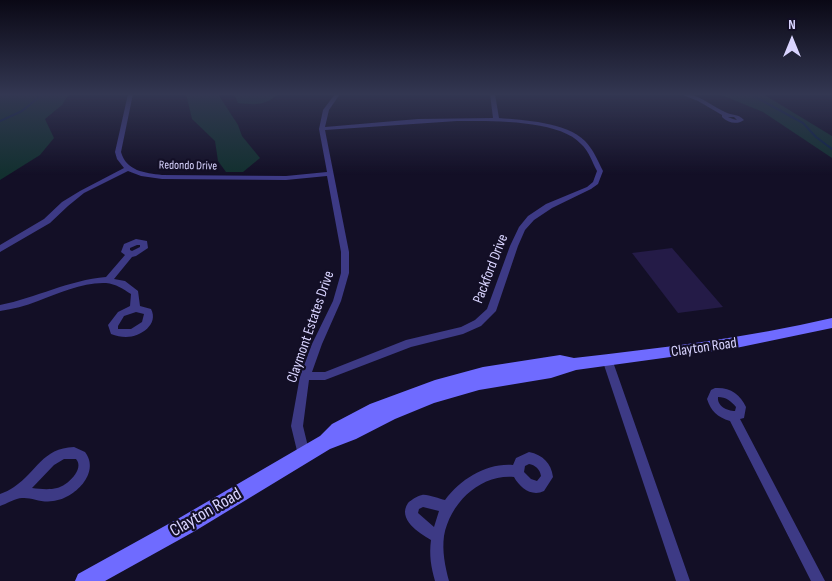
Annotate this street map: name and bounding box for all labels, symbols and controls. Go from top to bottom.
north arrow [767,15,817,65]
text: N [788,16,796,33]
street label: Redondo Drive [159,158,217,174]
street label: Packford Drive [470,232,512,306]
street label: Claymont Estates Drive [283,269,339,385]
street label: Clayton Road [670,334,738,362]
street label: Clayton Road [166,484,246,542]

